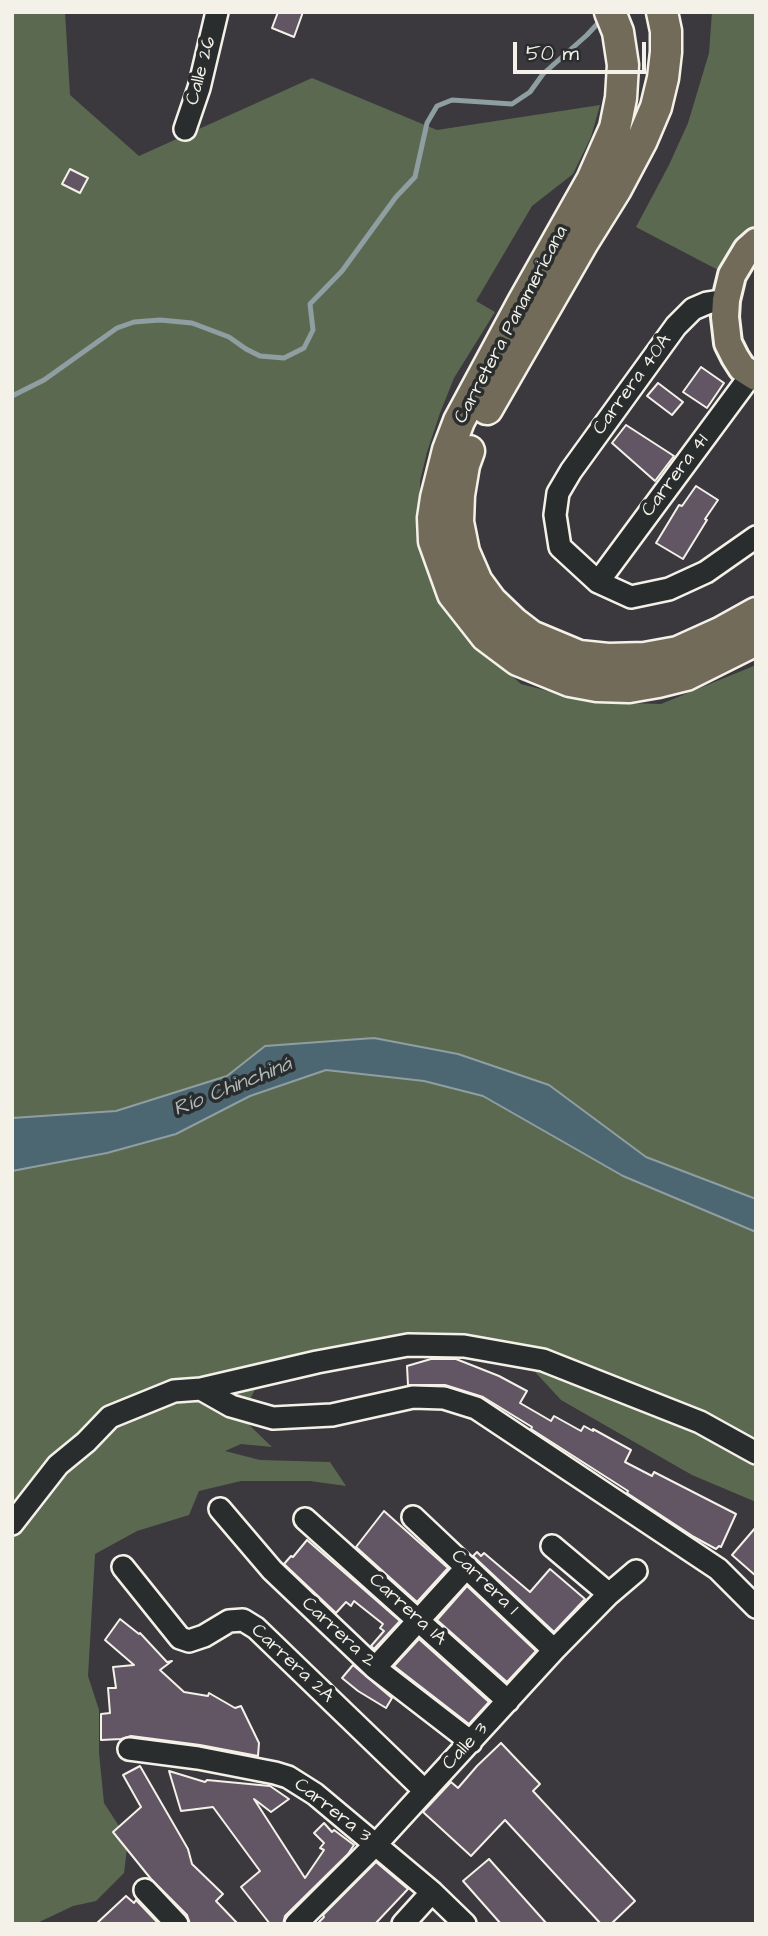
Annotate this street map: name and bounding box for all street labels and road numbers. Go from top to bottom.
street label: Calle 26 [182,34,222,108]
street label: Carretera Panamericana [450,222,574,428]
street label: Carrera 40A [589,330,677,440]
street label: Carrera 41 [638,430,714,522]
street label: Carrera 1 [446,1545,522,1621]
street label: Carrera 1A [363,1569,451,1651]
street label: Carrera 2 [296,1593,380,1673]
street label: Carrera 2A [246,1620,338,1708]
street label: Calle 3 [438,1719,494,1775]
street label: Carrera 3 [289,1774,375,1848]

